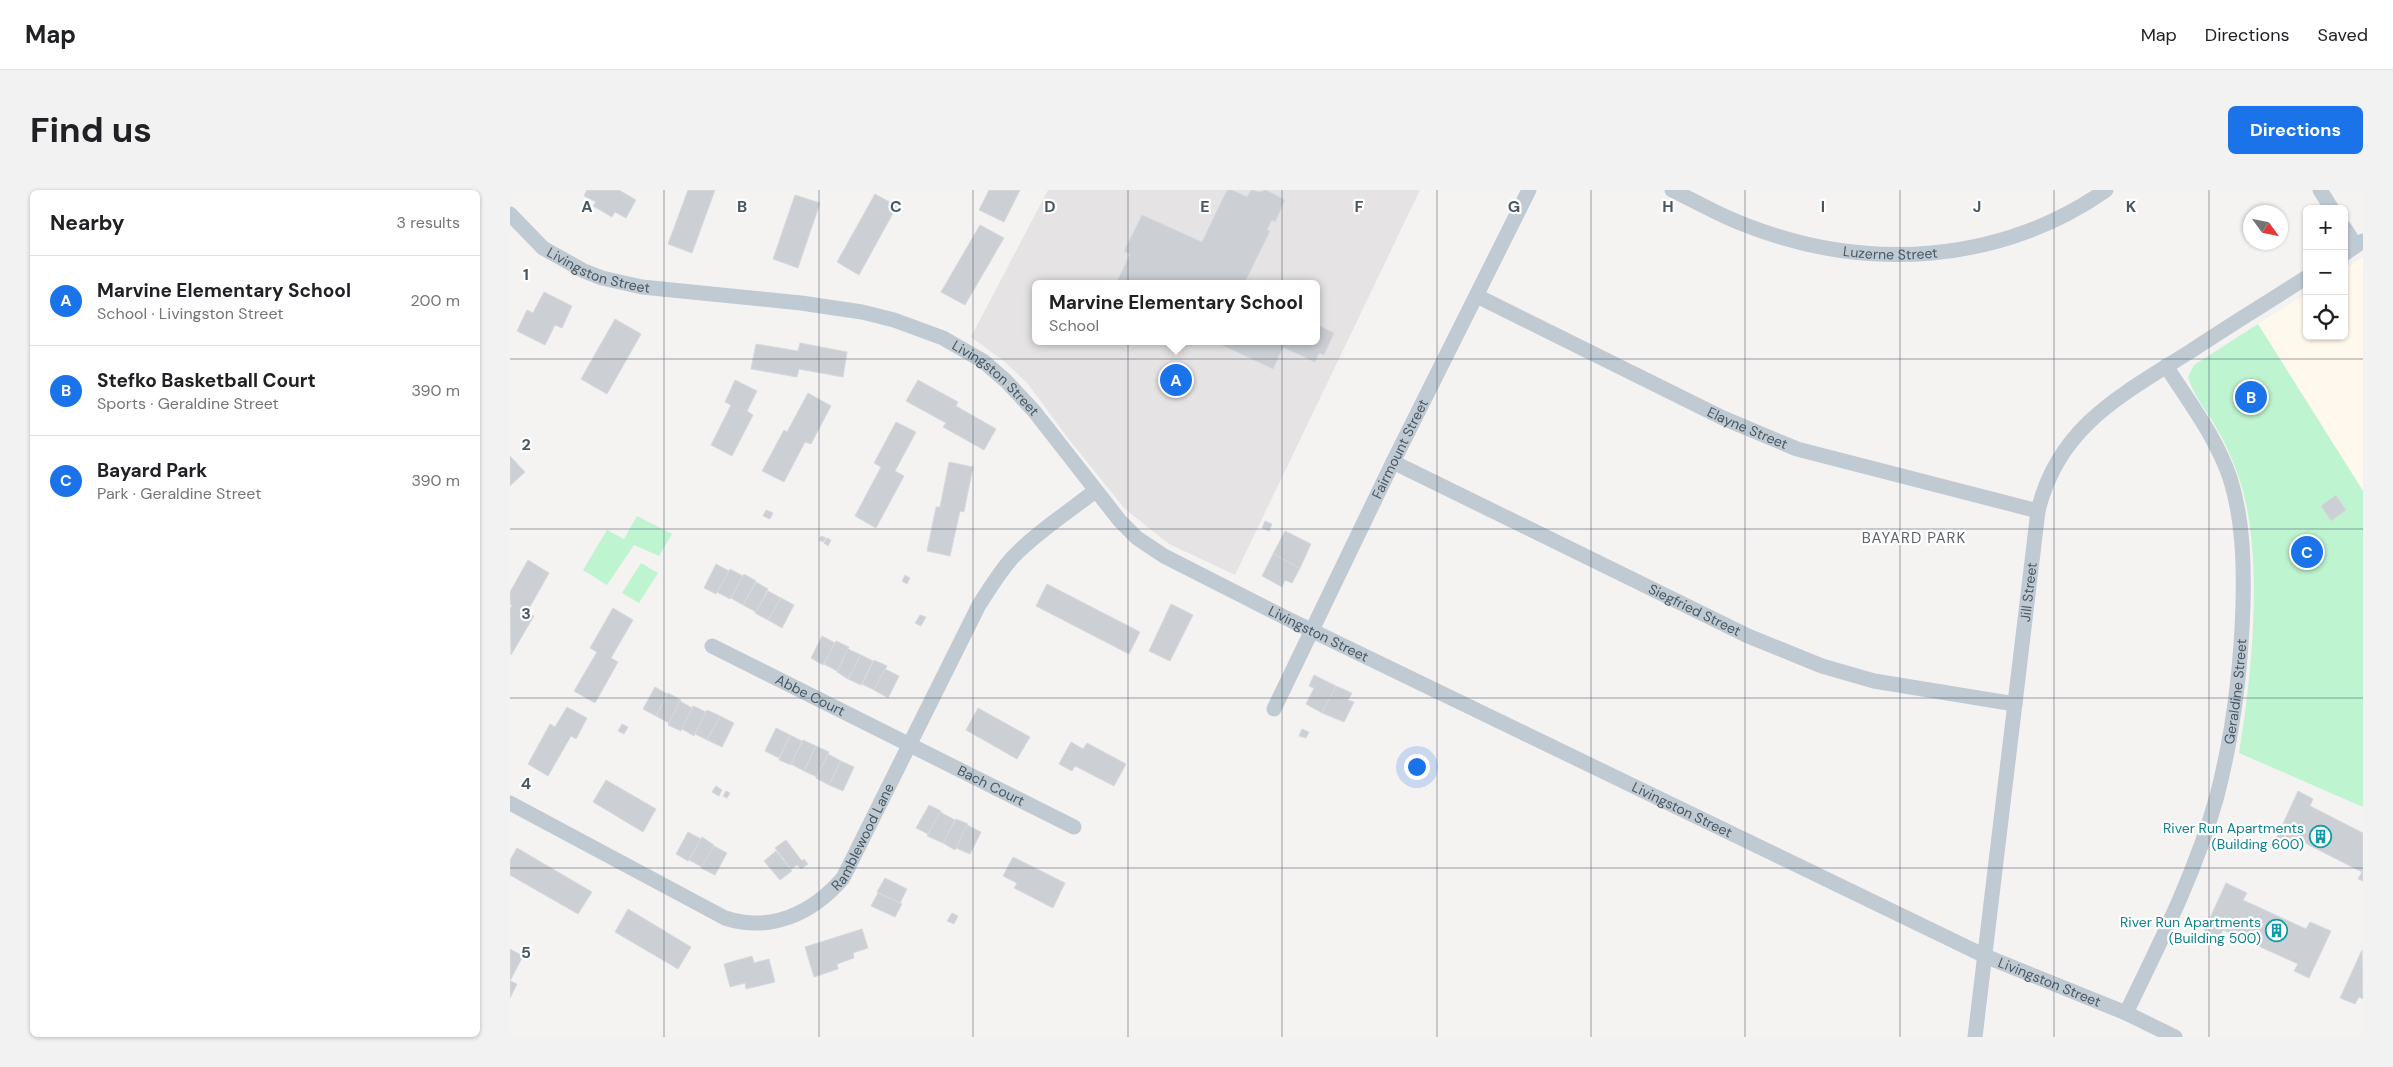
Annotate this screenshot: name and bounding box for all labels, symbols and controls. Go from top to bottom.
text: Map [25,19,76,50]
text: Map [2141,23,2177,47]
text: Directions [2205,23,2290,47]
text: Saved [2318,23,2368,47]
button: Directions [2228,106,2363,154]
text: Find us [30,107,152,153]
text: A [581,196,593,217]
text: B [737,196,747,217]
text: C [890,196,902,217]
text: D [1044,196,1056,217]
text: E [1200,196,1210,217]
text: F [1355,196,1364,217]
text: G [1508,196,1520,217]
text: H [1662,196,1674,217]
text: I [1821,196,1825,217]
text: J [1973,196,1981,217]
text: K [2126,196,2137,217]
north arrow [2243,205,2288,250]
map controls [2303,205,2348,340]
button: + [2303,205,2348,250]
text: Nearby [50,209,124,237]
text: 3 results [397,212,460,233]
street label: Luzerne Street [1842,242,1938,264]
street label: Livingston Street [544,243,651,297]
button: − [2303,250,2348,295]
text: 1 [523,264,529,285]
text: Marvine Elementary School [97,278,351,303]
popup [1032,280,1320,345]
text: A [60,290,72,311]
text: 200 m [411,290,460,311]
text: Marvine Elementary School [1049,290,1303,315]
button: locate [2303,295,2348,340]
text: School · Livingston Street [97,303,284,324]
text: School [1049,315,1099,336]
street label: Livingston Street [949,336,1043,419]
pin: A [1160,361,1192,399]
text: Stefko Basketball Court [97,368,316,393]
pin: B [2235,378,2267,416]
text: B [61,380,71,401]
text: 390 m [412,380,460,401]
text: Sports · Geraldine Street [97,393,279,414]
street label: Fairmount Street [1368,396,1432,502]
street label: Elayne Street [1704,403,1790,453]
text: 2 [521,434,531,455]
text: Bayard Park [97,458,207,483]
text: C [60,470,72,491]
text: 390 m [412,470,460,491]
text: Park · Geraldine Street [97,483,261,504]
district label: BAYARD PARK [1862,528,1966,548]
pin: C [2291,533,2323,571]
street label: Jill Street [2016,561,2041,623]
street label: Siegfried Street [1646,580,1744,640]
street label: Livingston Street [1265,602,1371,666]
text: 3 [521,603,531,624]
street label: Geraldine Street [2220,638,2250,746]
street label: Abbe Court [773,670,848,720]
your location [1404,754,1430,780]
street label: Bach Court [954,761,1028,810]
text: 4 [521,773,531,794]
street label: Livingston Street [1629,778,1735,841]
street label: Ramblewood Lane [827,780,898,894]
place label: River Run Apartments (Building 600) [2163,819,2304,853]
building icon: River Run Apartments (Building 600) [2308,824,2332,848]
place label: River Run Apartments (Building 500) [2120,913,2261,947]
building icon: River Run Apartments (Building 500) [2265,918,2289,942]
text: 5 [521,942,531,963]
street label: Livingston Street [1996,953,2104,1011]

